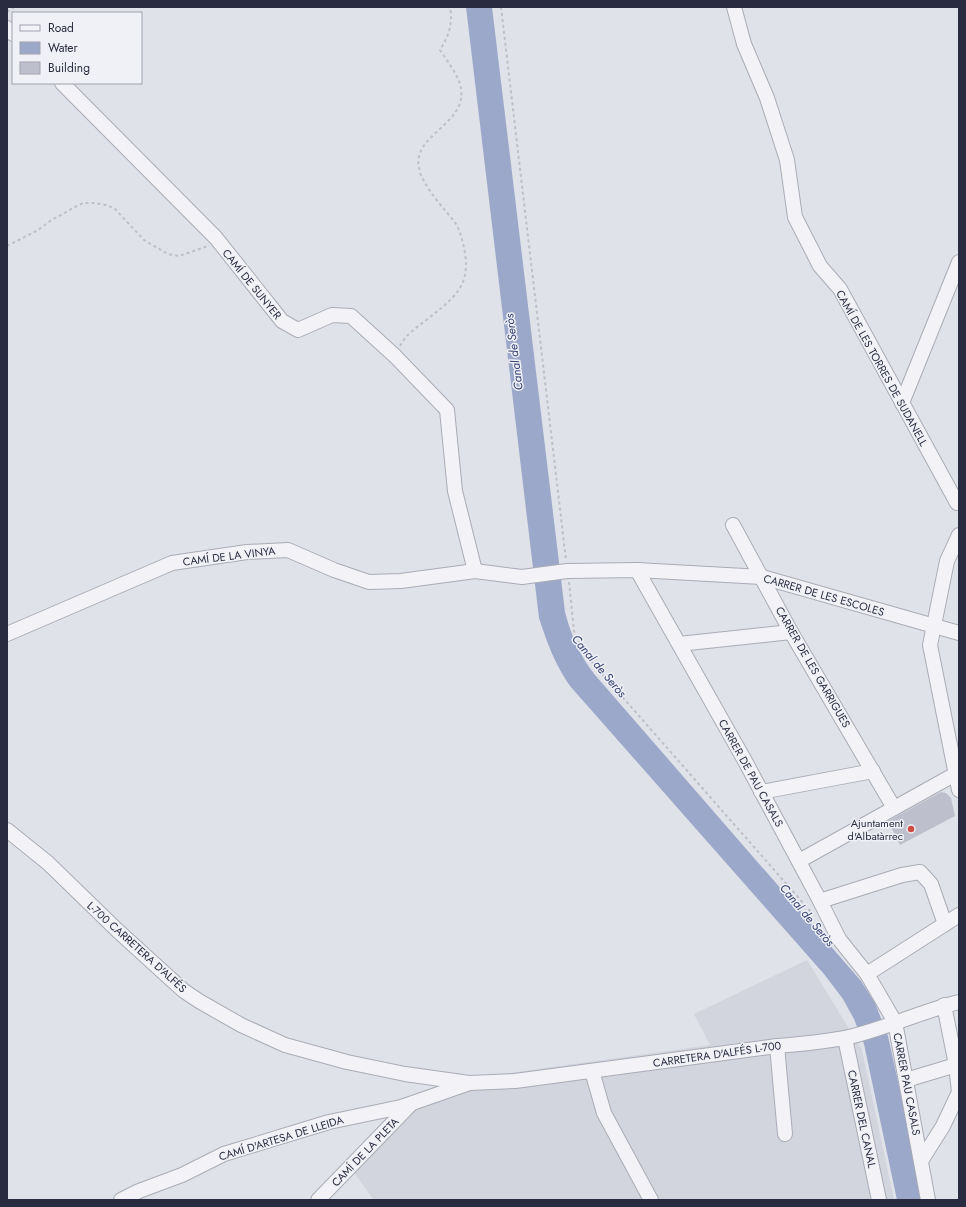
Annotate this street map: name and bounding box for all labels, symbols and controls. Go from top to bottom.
legend [12,12,142,84]
text: Road [48,19,74,37]
text: Water [48,39,79,57]
text: Building [48,59,90,77]
street label: CAMÍ DE SUNYER [219,245,286,323]
street label: CAMÍ DE LES TORRES DE SUDANELL [832,287,932,449]
water label: Canal de Seròs [500,312,528,391]
street label: CAMÍ DE LA VINYA [182,542,277,570]
street label: CARRER DE LES ESCOLES [762,570,886,620]
street label: CARRER DE LES GARRIGUES [772,603,854,731]
water label: Canal de Seròs [567,631,631,702]
street label: CARRER DE PAU CASALS [715,716,787,830]
place label: Ajuntament d'Albatàrrec [848,815,903,844]
marker: Ajuntament d'Albatàrrec [906,824,916,834]
water label: Canal de Seròs [775,880,839,951]
street label: L-700 CARRETERA D'ALFÉS [84,898,190,996]
street label: CARRER PAU CASALS [889,1031,925,1137]
street label: CARRETERA D'ALFÉS L-700 [652,1037,782,1071]
street label: CARRER DEL CANAL [844,1069,880,1169]
street label: CAMÍ D'ARTESA DE LLEIDA [217,1111,346,1165]
street label: CAMÍ DE LA PLETA [328,1113,403,1190]

